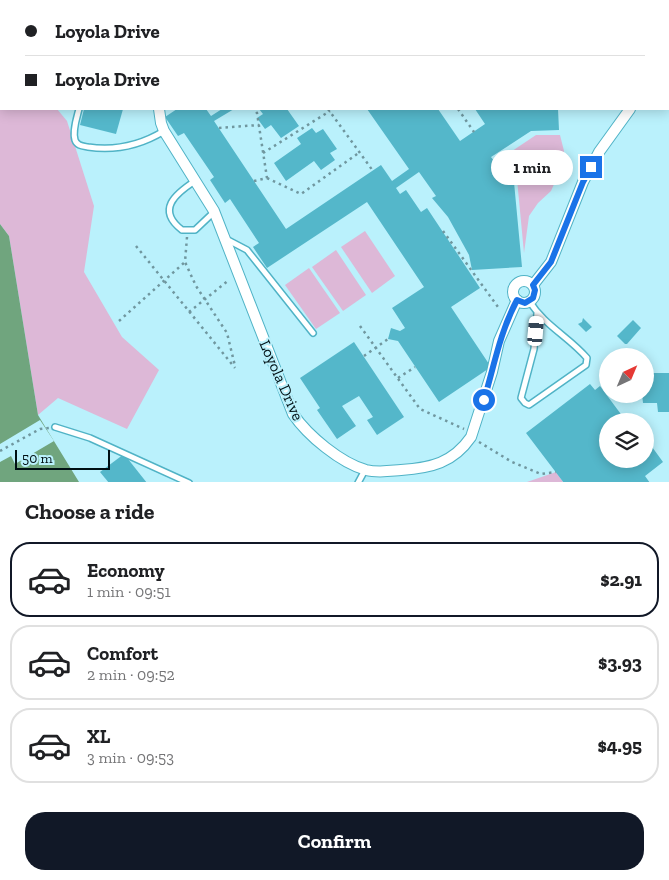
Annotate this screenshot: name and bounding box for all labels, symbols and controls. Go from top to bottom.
text: Loyola Drive [55,20,160,43]
text: Loyola Drive [55,68,160,91]
callout: 1 min [491,150,574,184]
route end [580,156,602,178]
text: 1 min [513,158,551,177]
car [527,315,544,347]
street label: Loyola Drive [255,337,308,423]
north arrow [599,348,654,402]
map controls [599,348,654,468]
route start [473,389,495,411]
button: layers [599,413,654,468]
scale bar [15,448,110,471]
text: 50 m [22,450,53,467]
text: Choose a ride [25,498,155,525]
icon: car [27,557,72,602]
text: Economy [87,559,165,582]
text: $2.91 [600,568,642,591]
text: 1 min · 09:51 [87,582,171,601]
icon: car [27,640,72,685]
text: Comfort [87,642,158,665]
text: $3.93 [598,651,642,674]
text: 2 min · 09:52 [87,665,175,684]
icon: car [27,723,72,768]
text: XL [87,725,110,748]
text: $4.95 [597,734,642,757]
text: 3 min · 09:53 [87,748,174,767]
button: Confirm [25,812,644,870]

